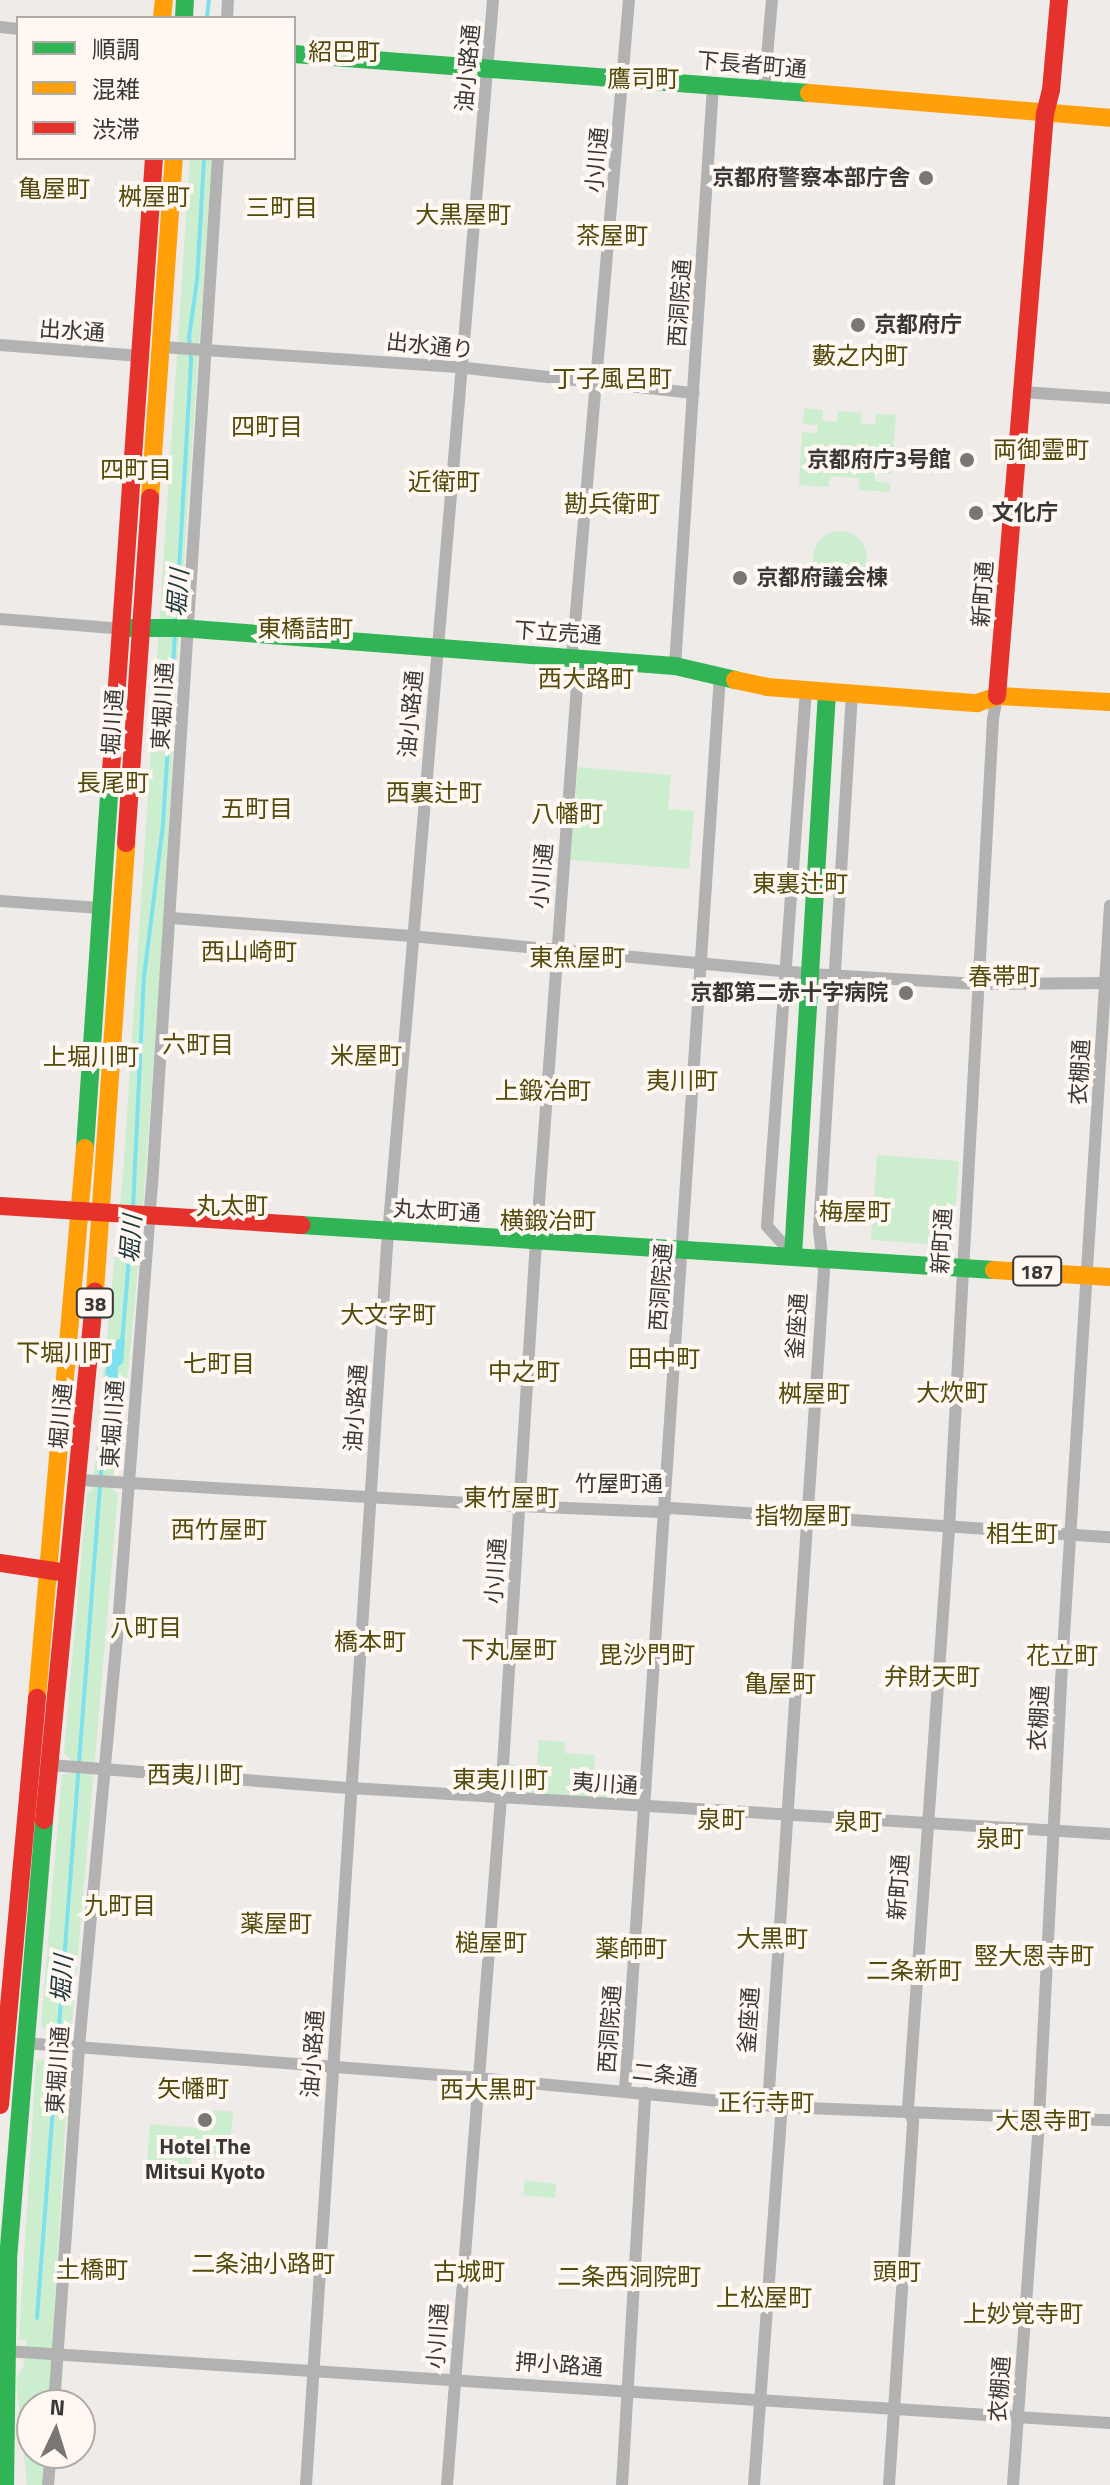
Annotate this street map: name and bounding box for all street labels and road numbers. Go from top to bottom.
street label: 油小路通 [451,23,485,113]
street label: 下長者町通 [696,47,808,83]
street label: 小川通 [581,126,613,194]
street label: 西洞院通 [664,258,696,348]
street label: 出水通 [38,316,106,346]
street label: 出水通り [385,328,475,364]
street label: 新町通 [968,560,998,628]
street label: 下立売通 [513,617,603,649]
street label: 東堀川通 [148,661,178,751]
street label: 油小路通 [394,669,428,759]
street label: 堀川通 [98,688,128,756]
street label: 小川通 [526,842,558,910]
street label: 衣棚通 [1065,1038,1095,1106]
street label: 丸太町通 [392,1196,482,1226]
street label: 新町通 [927,1207,957,1275]
street label: 西洞院通 [645,1242,677,1332]
road number: 187 [1011,1255,1063,1287]
road number: 38 [75,1287,115,1319]
street label: 釜座通 [782,1292,812,1360]
street label: 油小路通 [340,1363,372,1453]
street label: 東堀川通 [97,1379,129,1469]
street label: 堀川通 [45,1382,77,1450]
street label: 竹屋町通 [575,1471,663,1497]
street label: 小川通 [481,1537,511,1605]
street label: 衣棚通 [1024,1684,1054,1752]
street label: 夷川通 [571,1769,639,1799]
street label: 新町通 [884,1853,914,1921]
street label: 西洞院通 [594,1984,626,2074]
street label: 釜座通 [734,1986,764,2054]
street label: 油小路通 [297,2009,329,2099]
street label: 東堀川通 [42,2025,74,2115]
street label: 二条通 [631,2058,699,2092]
street label: 小川通 [423,2302,453,2370]
street label: 押小路通 [514,2349,604,2381]
street label: 衣棚通 [985,2355,1015,2423]

